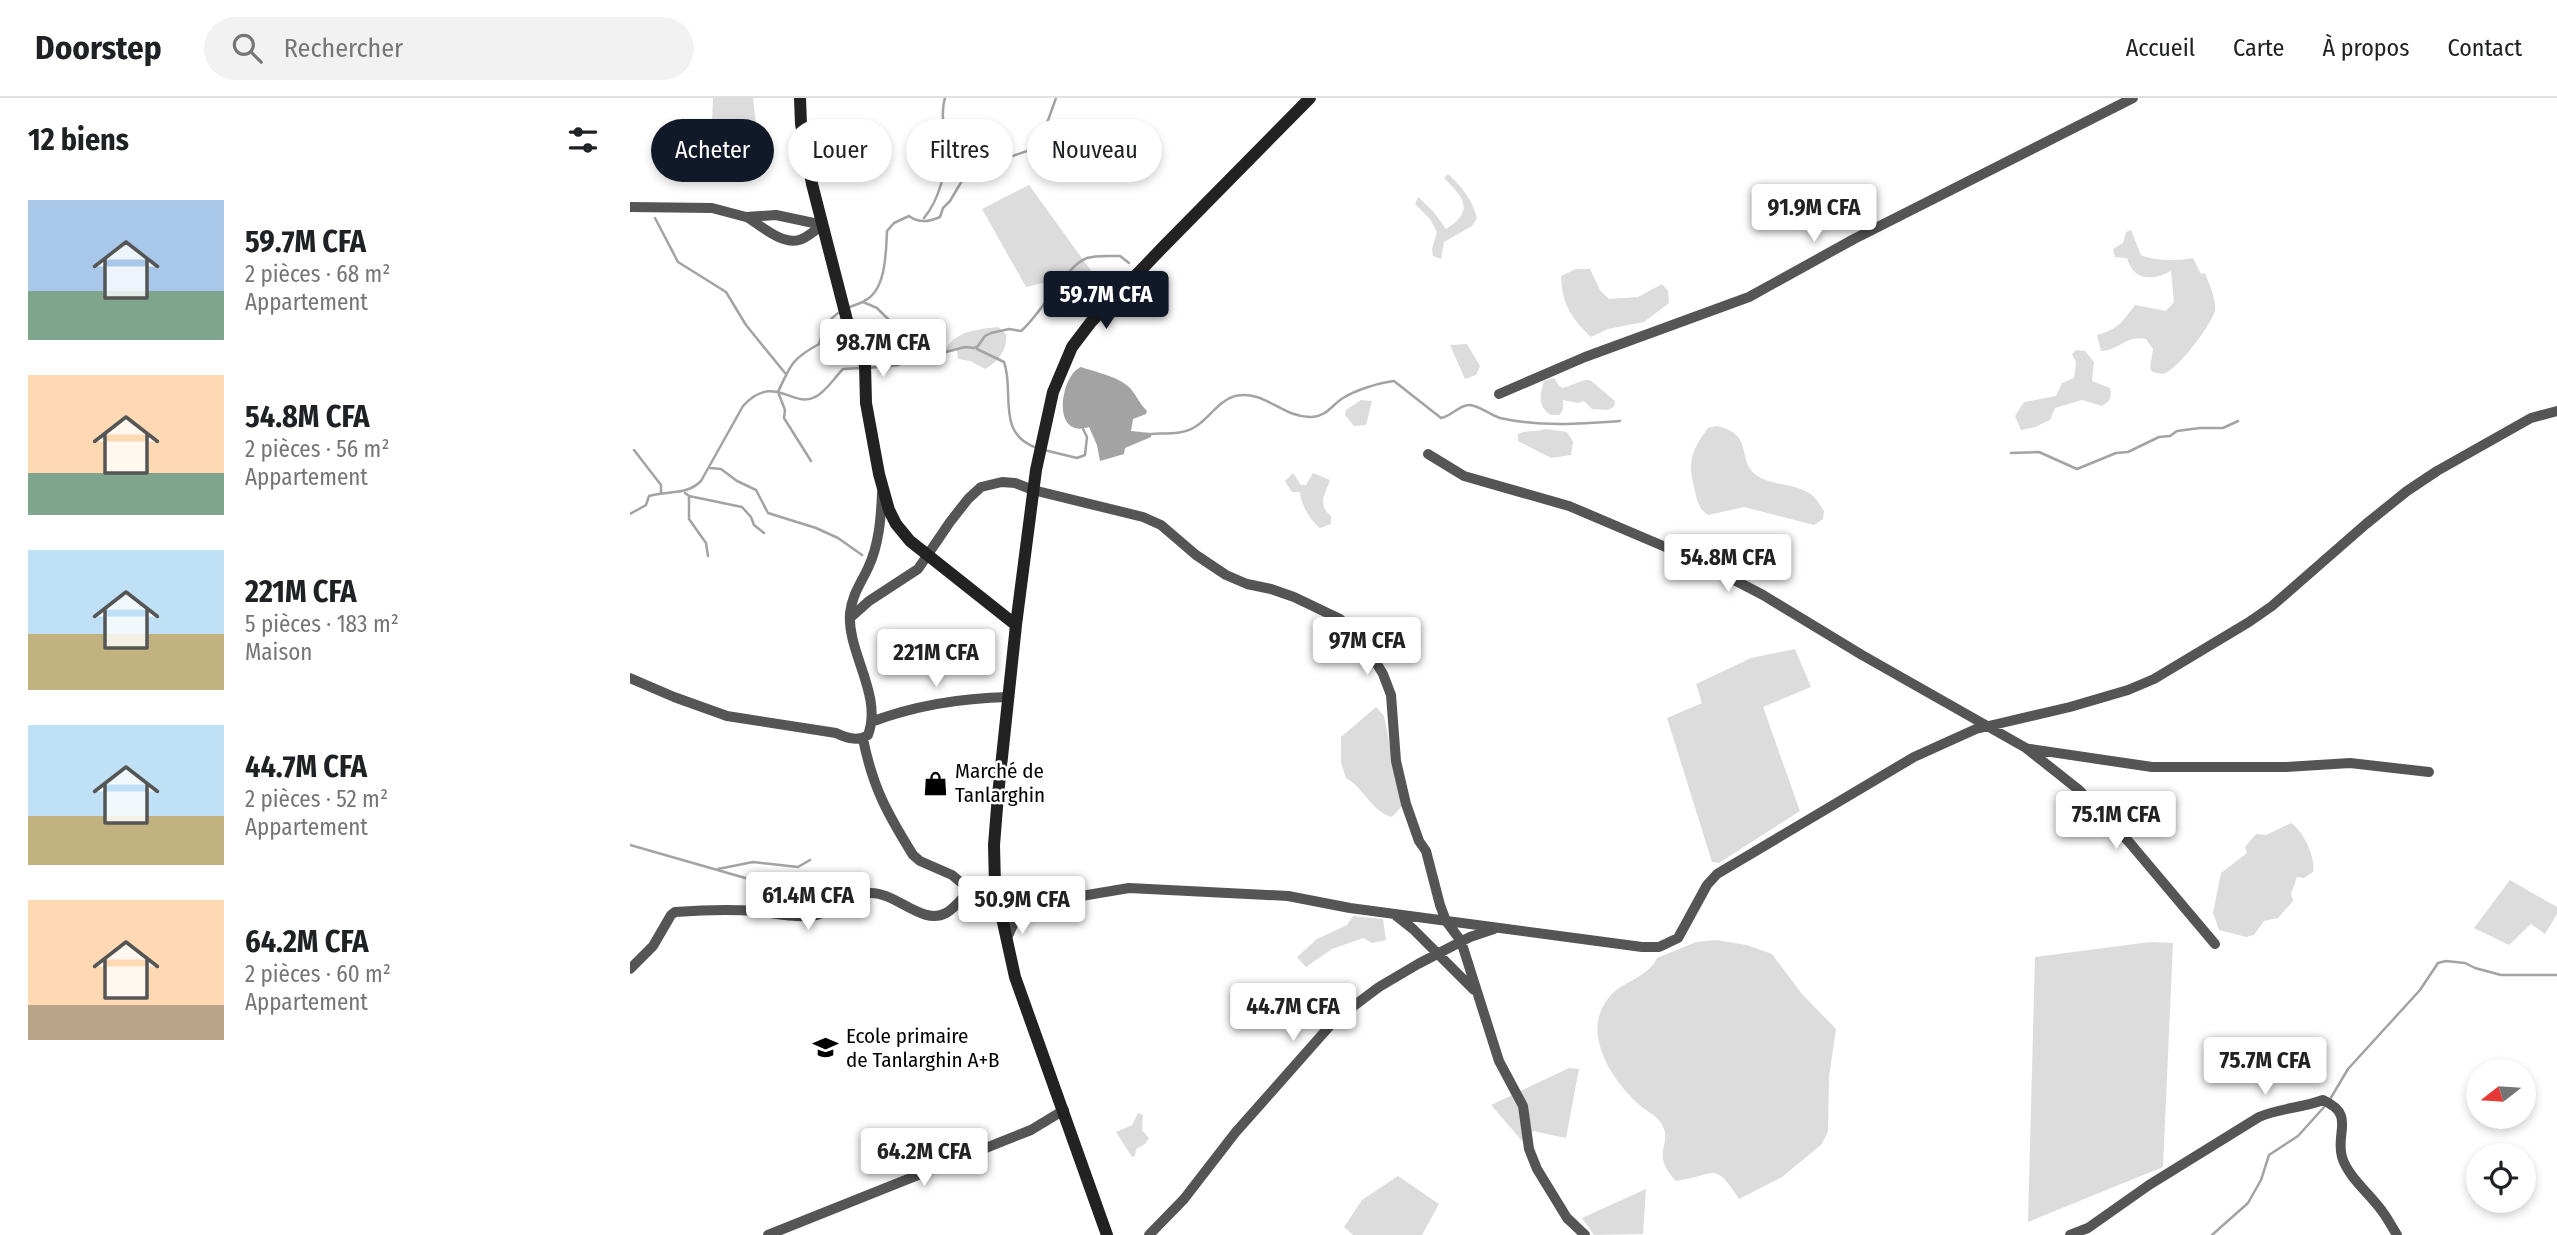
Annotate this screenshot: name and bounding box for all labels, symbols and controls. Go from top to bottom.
search box [204,17,694,80]
text: Doorstep [35,28,162,68]
icon: search [228,29,266,67]
text: Rechercher [284,33,403,64]
text: Accueil [2126,34,2195,62]
text: Carte [2233,34,2284,62]
text: À propos [2322,34,2409,62]
text: Contact [2447,34,2522,62]
chip: Acheter [651,119,774,182]
chip: Louer [788,119,892,182]
chip: Filtres [906,119,1013,182]
chip: Nouveau [1027,119,1162,182]
icon: filters [564,121,602,159]
text: 12 biens [28,122,129,158]
pin: 91.9M CFA [1734,184,1894,244]
text: 91.9M CFA [1768,193,1860,221]
text: 59.7M CFA [245,224,366,260]
icon: home [84,228,168,312]
text: 2 pièces · 68 m² [245,260,390,288]
pin: 59.7M CFA [1026,272,1186,331]
text: 59.7M CFA [1060,280,1152,308]
text: Appartement [245,288,368,316]
pin: 98.7M CFA [803,320,963,379]
text: 98.7M CFA [836,328,930,356]
text: 54.8M CFA [245,399,369,435]
icon: home [84,403,168,487]
text: 2 pièces · 56 m² [245,435,390,463]
text: Appartement [245,463,368,491]
pin: 54.8M CFA [1648,534,1808,594]
text: 54.8M CFA [1680,543,1776,571]
text: 221M CFA [245,574,357,610]
icon: home [84,578,168,662]
text: 5 pièces · 183 m² [245,610,399,638]
pin: 97M CFA [1302,618,1432,677]
text: 97M CFA [1329,626,1405,654]
pin: 221M CFA [864,630,1008,689]
text: Maison [245,638,312,666]
text: 221M CFA [893,638,979,666]
text: 44.7M CFA [245,749,367,785]
icon: home [84,753,168,837]
place label: Marché de Tanlarghin [955,758,1045,808]
shop icon: Marché de Tanlarghin [921,769,949,797]
text: 2 pièces · 52 m² [245,785,388,813]
pin: 75.1M CFA [2036,792,2196,851]
text: 75.1M CFA [2072,800,2160,828]
text: Appartement [245,813,368,841]
pin: 61.4M CFA [728,872,888,932]
pin: 50.9M CFA [942,876,1102,936]
text: 61.4M CFA [762,881,854,909]
text: 50.9M CFA [974,885,1070,913]
text: 64.2M CFA [245,924,368,960]
icon: home [84,928,168,1012]
text: 2 pièces · 60 m² [245,960,391,988]
pin: 44.7M CFA [1213,984,1373,1043]
text: Appartement [245,988,368,1016]
text: 44.7M CFA [1246,992,1340,1020]
place label: Ecole primaire de Tanlarghin A+B [846,1023,1000,1073]
school or university icon: Ecole primaire de Tanlarghin A+B [812,1034,840,1062]
pin: 75.7M CFA [2185,1038,2345,1097]
text: 75.7M CFA [2220,1046,2310,1074]
north arrow [2466,1059,2536,1129]
map controls [2466,1059,2536,1213]
pin: 64.2M CFA [844,1128,1004,1188]
text: 64.2M CFA [877,1137,971,1165]
button: locate [2466,1143,2536,1213]

